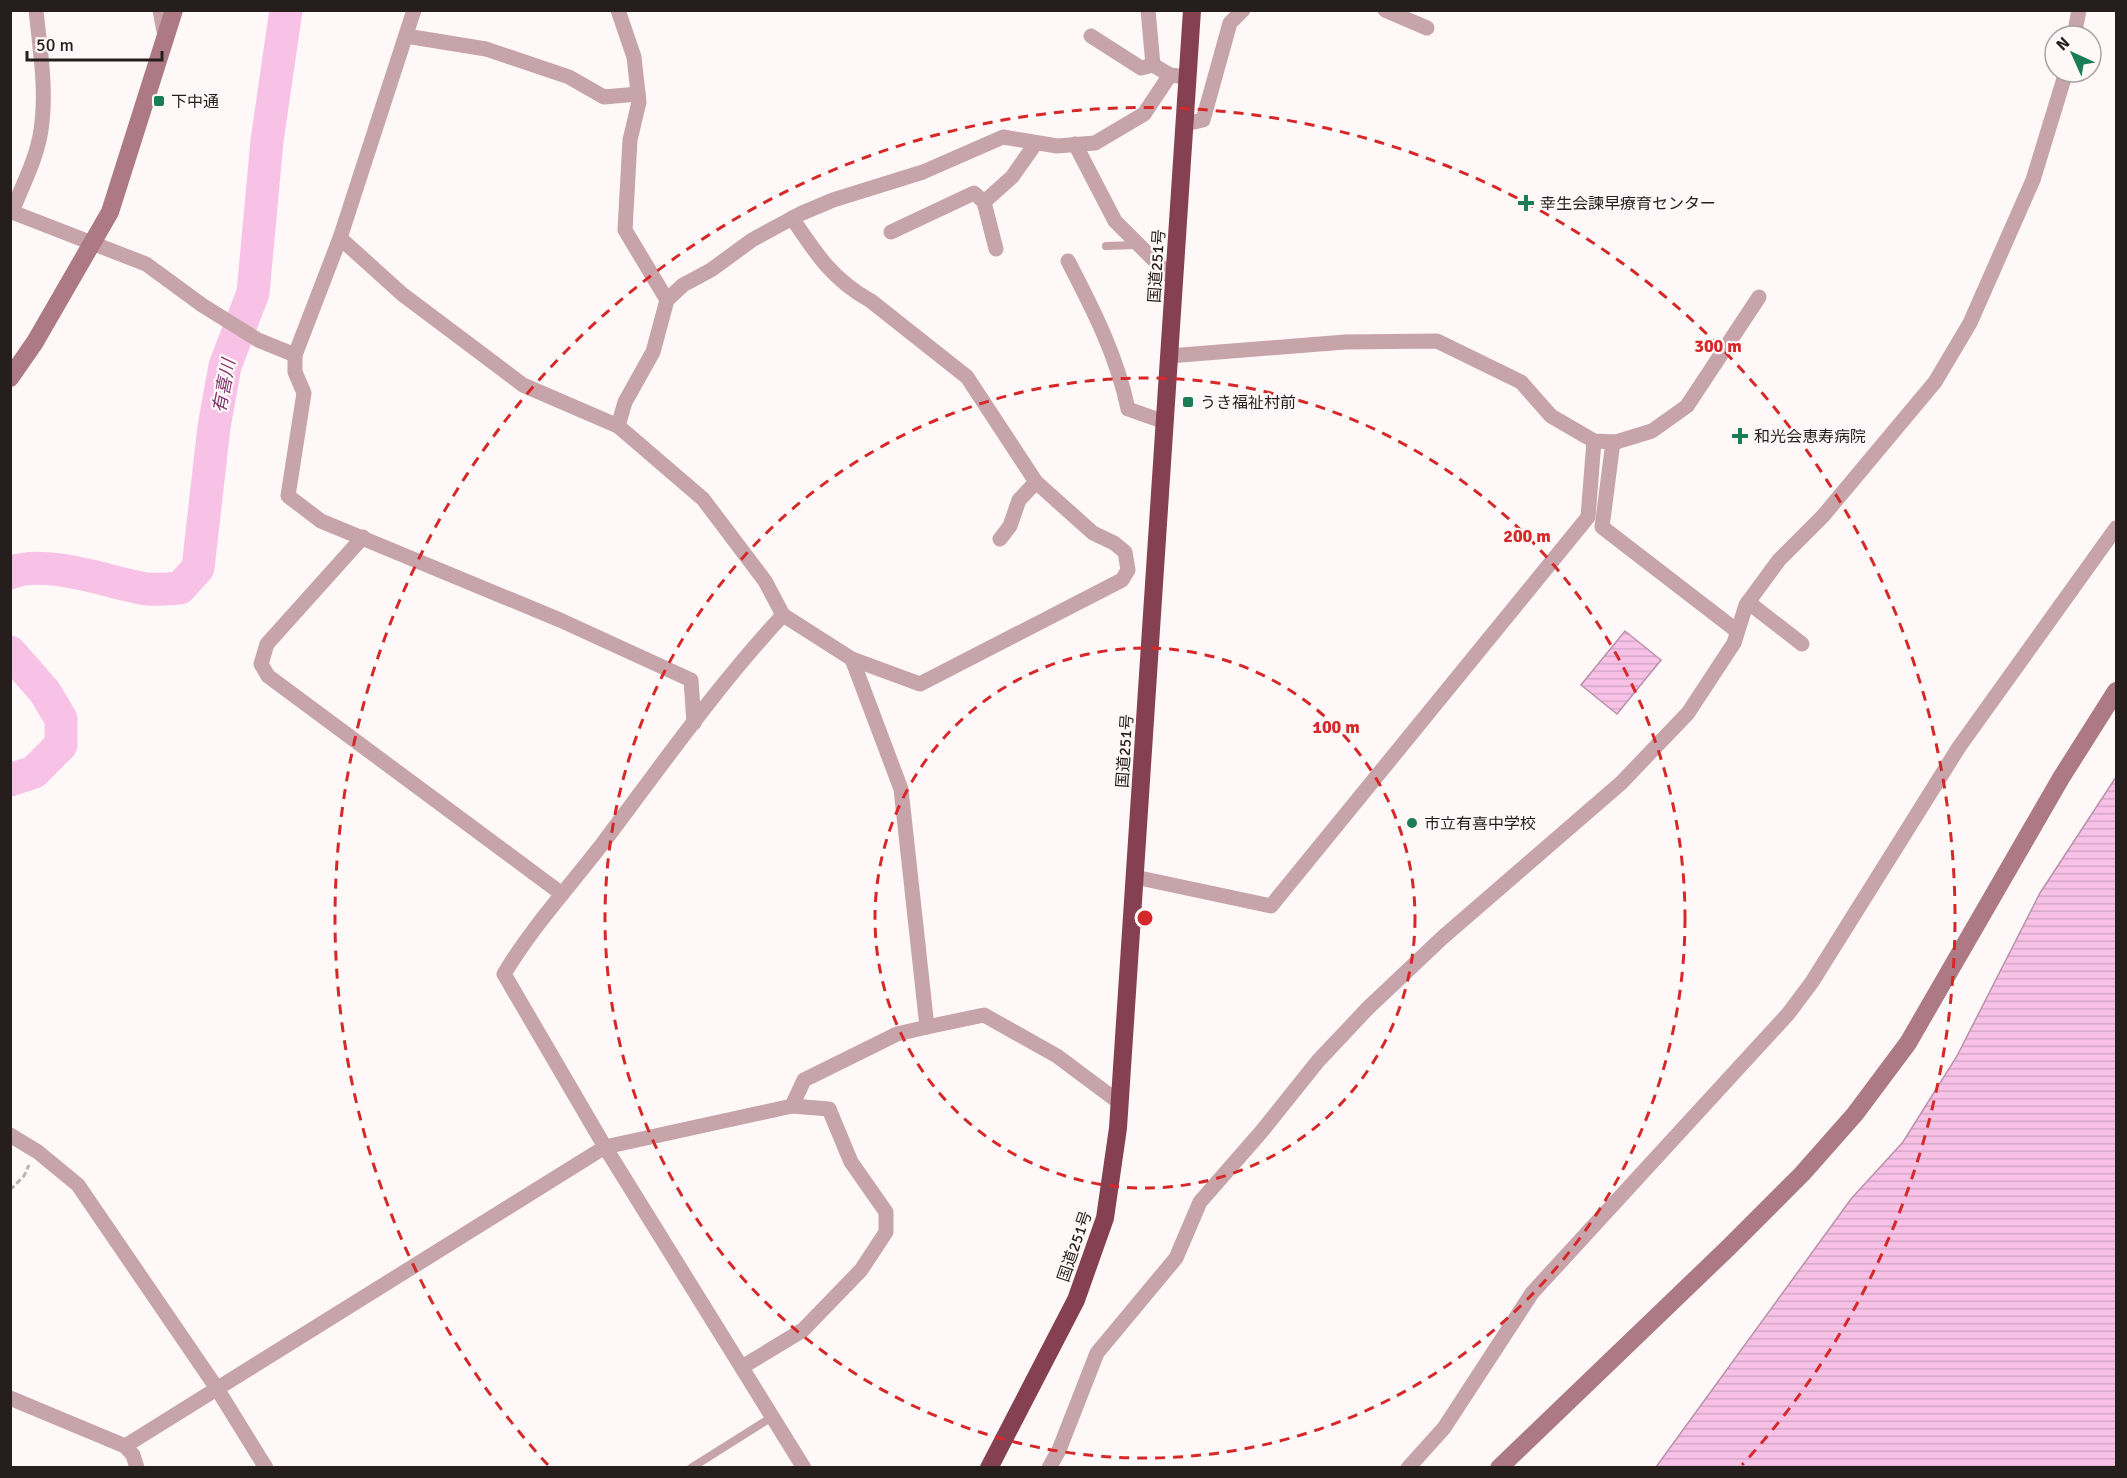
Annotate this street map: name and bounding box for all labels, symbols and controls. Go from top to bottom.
scale bar [27,24,162,62]
north arrow [2043,24,2103,84]
text: N [2052,33,2074,55]
text: 50 m [36,34,74,56]
place label: 下中通 [171,92,219,112]
marker: 下中通 [152,94,166,108]
marker: 幸生会諫早療育センター [1517,194,1535,212]
place label: 幸生会諫早療育センター [1540,194,1716,214]
street label: 国道251号 [1144,229,1170,304]
text: 300 m [1694,335,1742,357]
water label: 有喜川 [208,355,240,415]
place label: うき福祉村前 [1200,393,1296,413]
marker: うき福祉村前 [1181,395,1195,409]
marker: 和光会恵寿病院 [1731,427,1749,445]
place label: 和光会恵寿病院 [1754,427,1866,447]
text: 200 m [1503,525,1551,547]
street label: 国道251号 [1112,714,1138,789]
text: 100 m [1312,716,1360,738]
place label: 市立有喜中学校 [1424,814,1536,834]
marker: 市立有喜中学校 [1405,816,1419,830]
centre of rings [1135,908,1155,928]
street label: 国道251号 [1053,1208,1096,1285]

